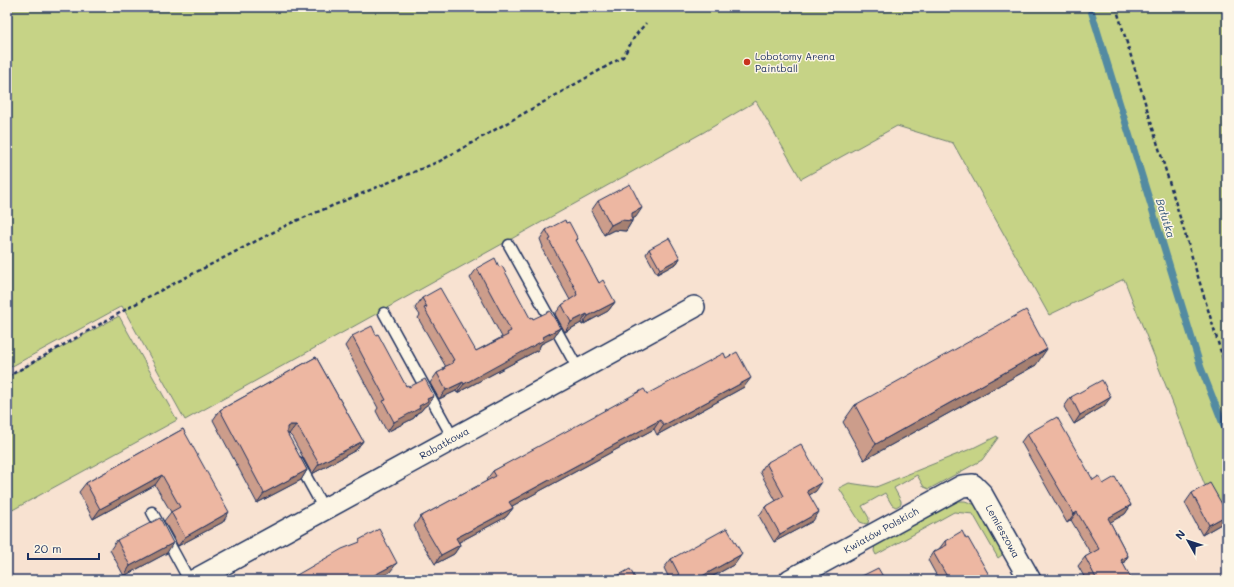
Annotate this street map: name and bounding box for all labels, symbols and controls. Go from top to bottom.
place label: Lobotomy Arena Paintball [755,49,835,75]
marker: Lobotomy Arena Paintball [742,57,752,67]
water label: Bałutka [1153,196,1179,240]
street label: Rabatkowa [417,424,471,462]
street label: Lemieszowa [983,502,1023,560]
street label: Kwiatów Polskich [841,503,921,556]
north arrow [1168,521,1208,561]
text: N [1171,526,1188,542]
scale bar [28,535,99,561]
text: 20 m [34,540,62,556]

